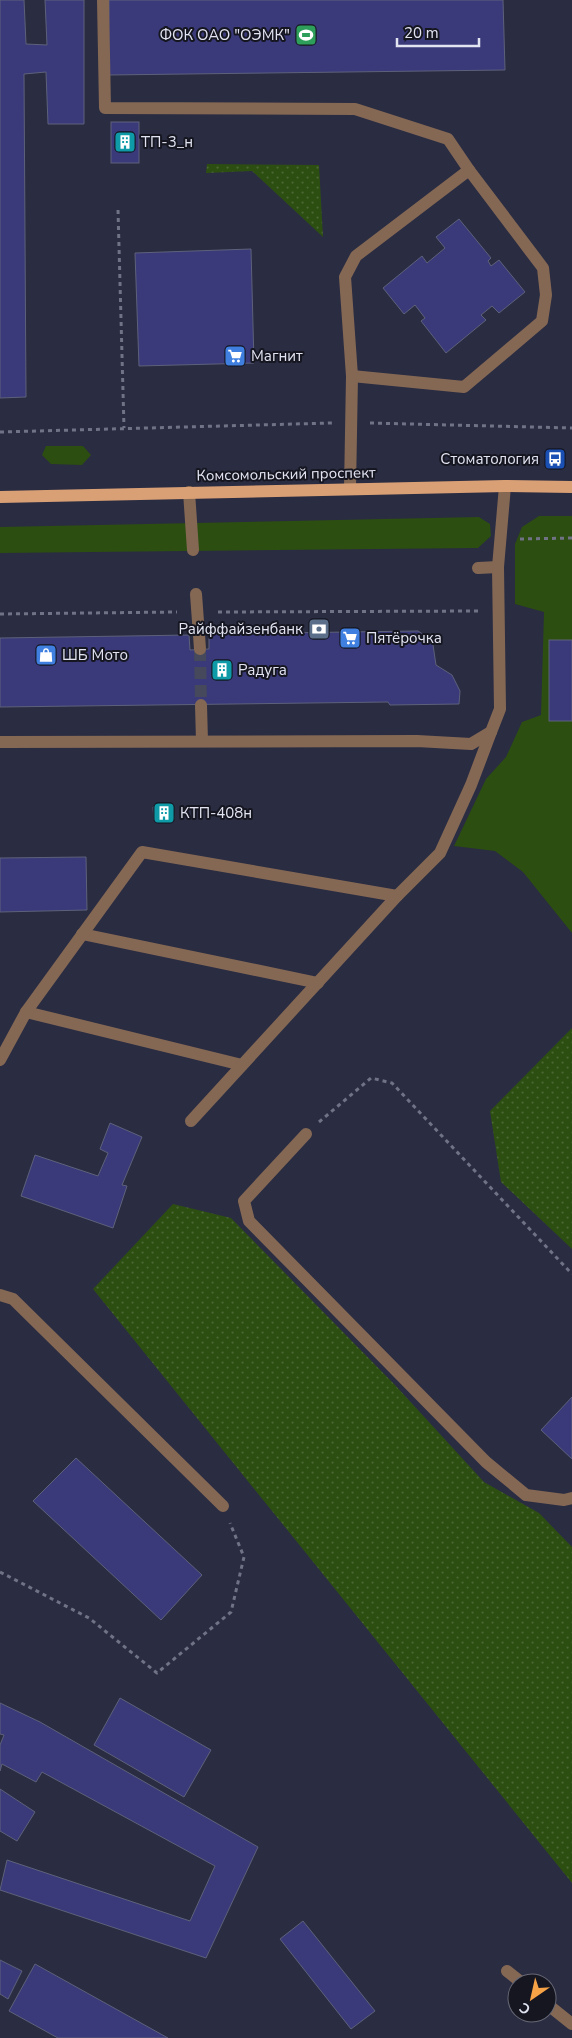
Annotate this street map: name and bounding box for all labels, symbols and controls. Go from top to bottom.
scale bar [397,15,480,47]
sports icon: ФОК ОАО "ОЭМК" [294,23,318,47]
text: 20 m [404,23,439,43]
place label: ФОК ОАО "ОЭМК" [159,25,290,45]
building icon: ТП-3_н [113,130,137,154]
place label: ТП-3_н [141,132,193,152]
supermarket icon: Магнит [223,344,247,368]
place label: Магнит [251,346,303,366]
bus stop icon: Стоматология [543,447,567,471]
place label: Стоматология [440,449,539,469]
street label: Комсомольский проспект [196,462,376,486]
bank icon: Райффайзенбанк [307,617,331,641]
place label: Райффайзенбанк [178,619,303,639]
supermarket icon: Пятёрочка [338,626,362,650]
place label: Пятёрочка [366,628,442,648]
shop icon: ШБ Мото [34,643,58,667]
place label: ШБ Мото [62,645,128,665]
building icon: Радуга [210,658,234,682]
place label: Радуга [238,660,287,680]
building icon: КТП-408н [152,801,176,825]
place label: КТП-408н [180,803,252,823]
north arrow [507,1973,557,2023]
text: С [515,1998,534,2019]

